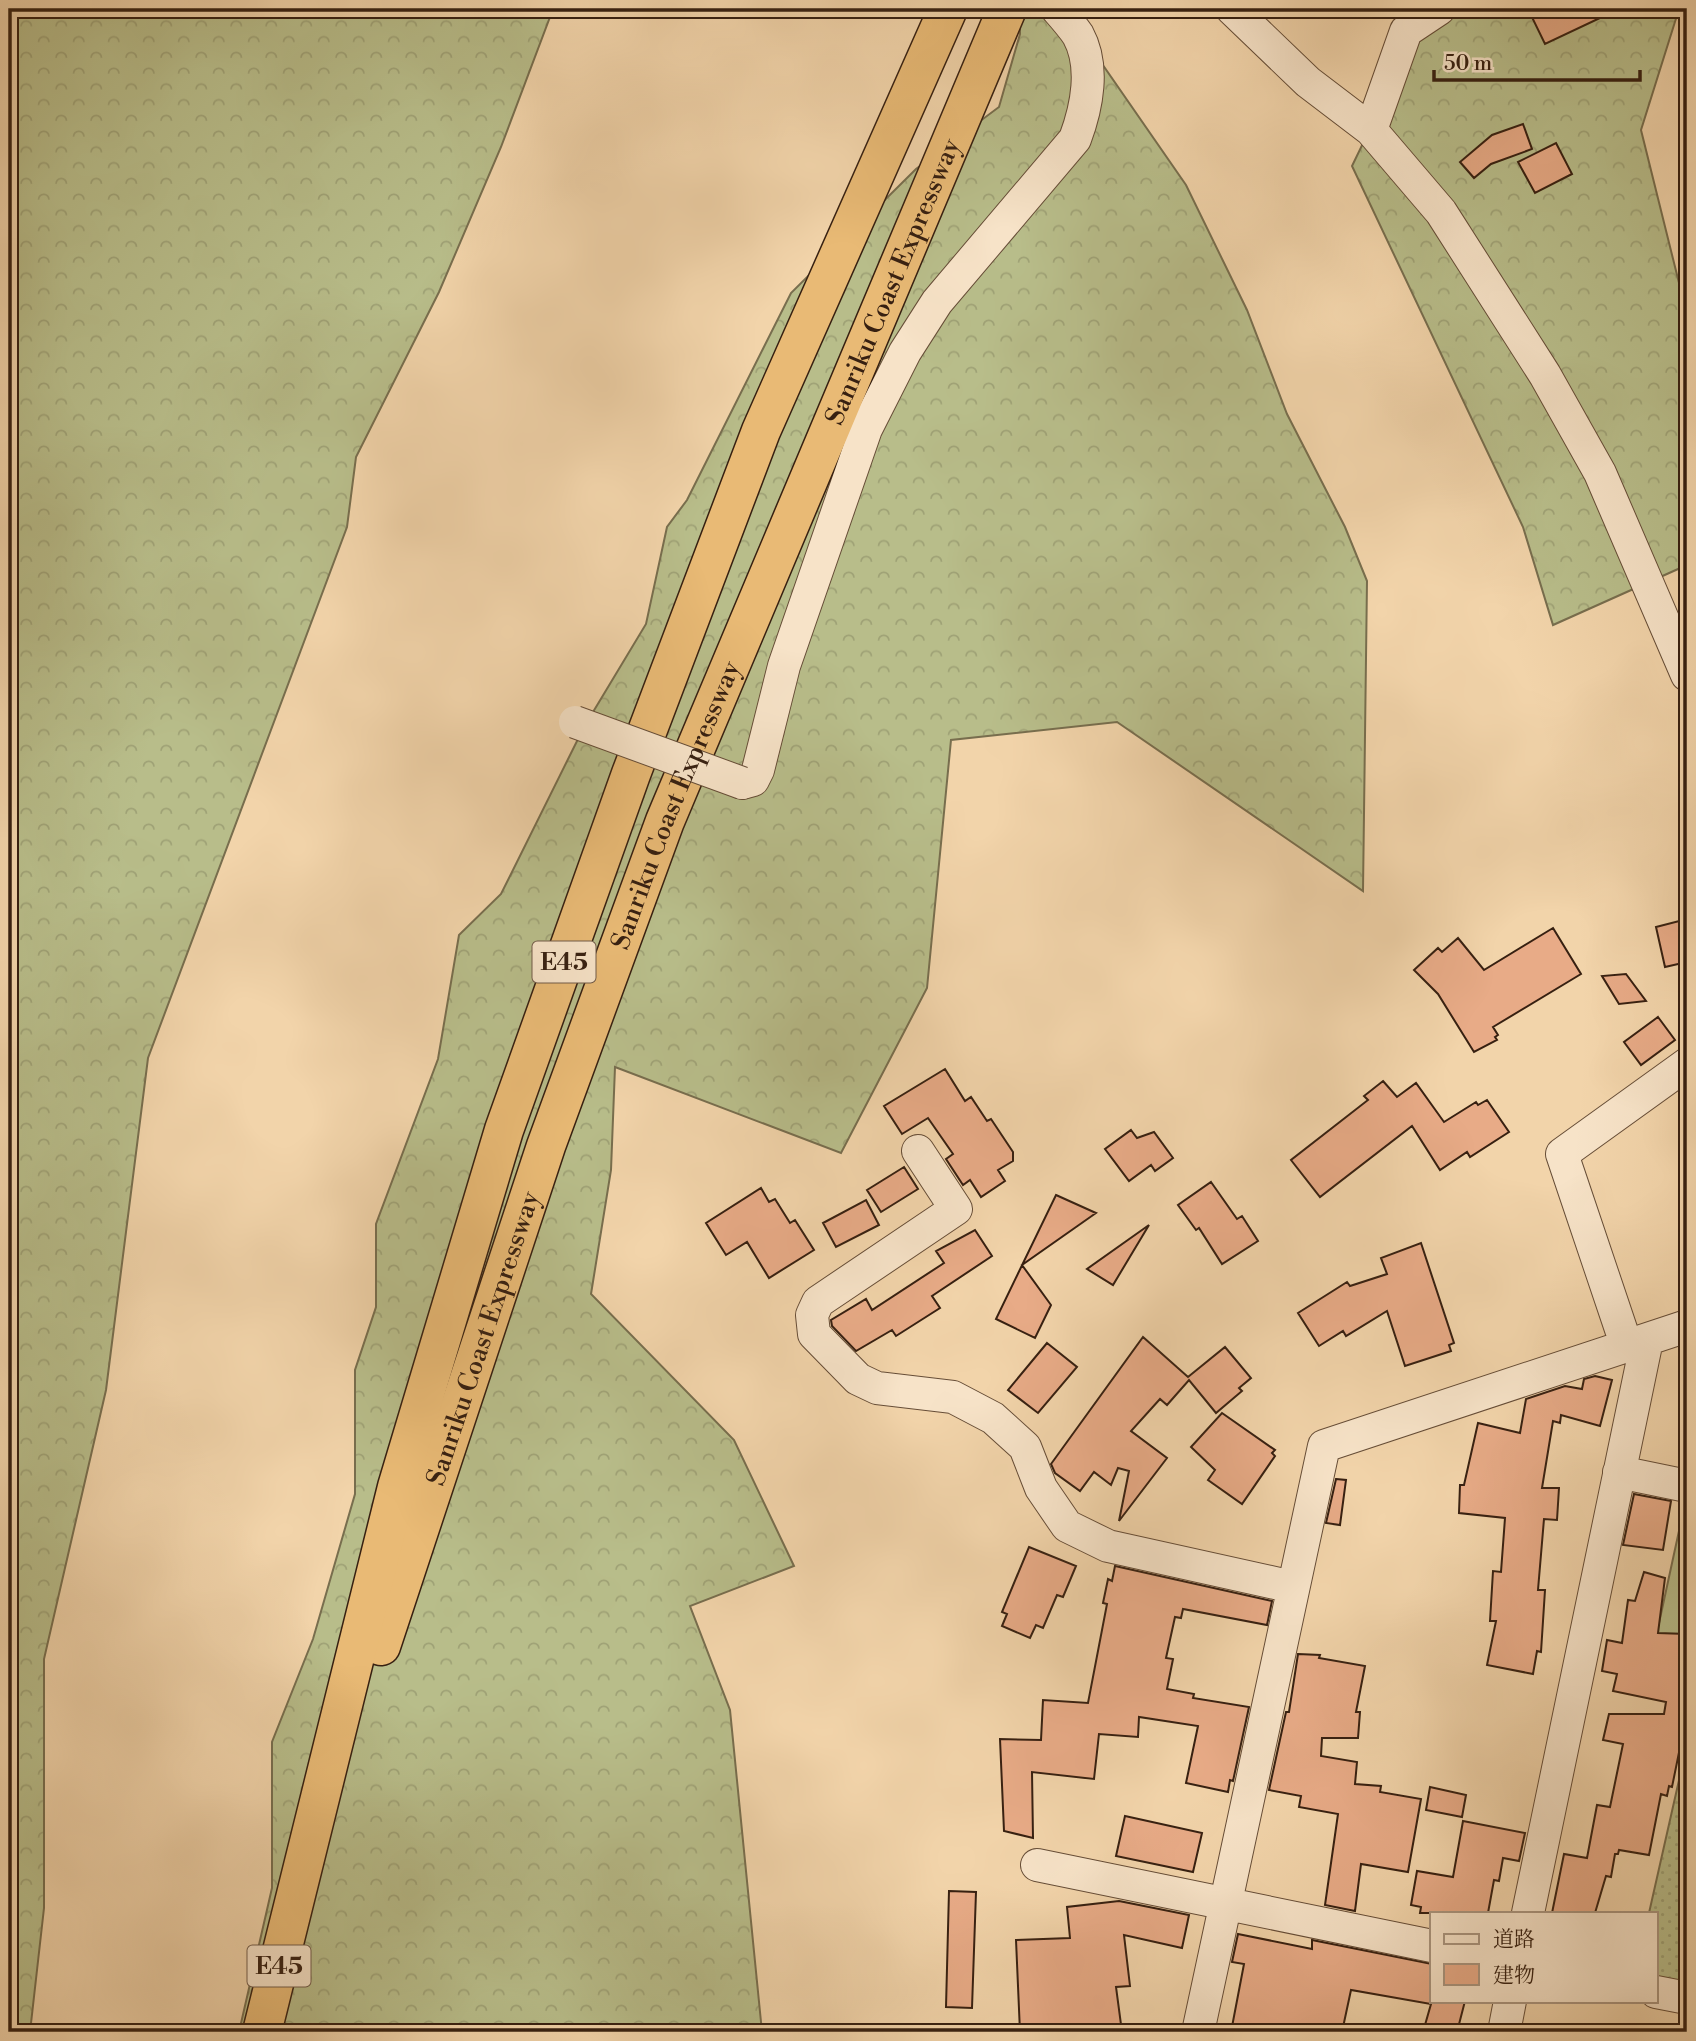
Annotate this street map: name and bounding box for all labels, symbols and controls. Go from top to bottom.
scale bar [1434,38,1640,82]
text: 50 m [1444,51,1492,77]
street label: Sanriku Coast Expressway [819,134,968,430]
street label: Sanriku Coast Expressway [604,656,748,954]
road number: E45 [532,942,596,982]
street label: Sanriku Coast Expressway [420,1187,547,1490]
legend [1430,1912,1658,2002]
text: 道路 [1493,1927,1535,1953]
road number: E45 [247,1945,310,1986]
text: 建物 [1493,1963,1535,1989]

